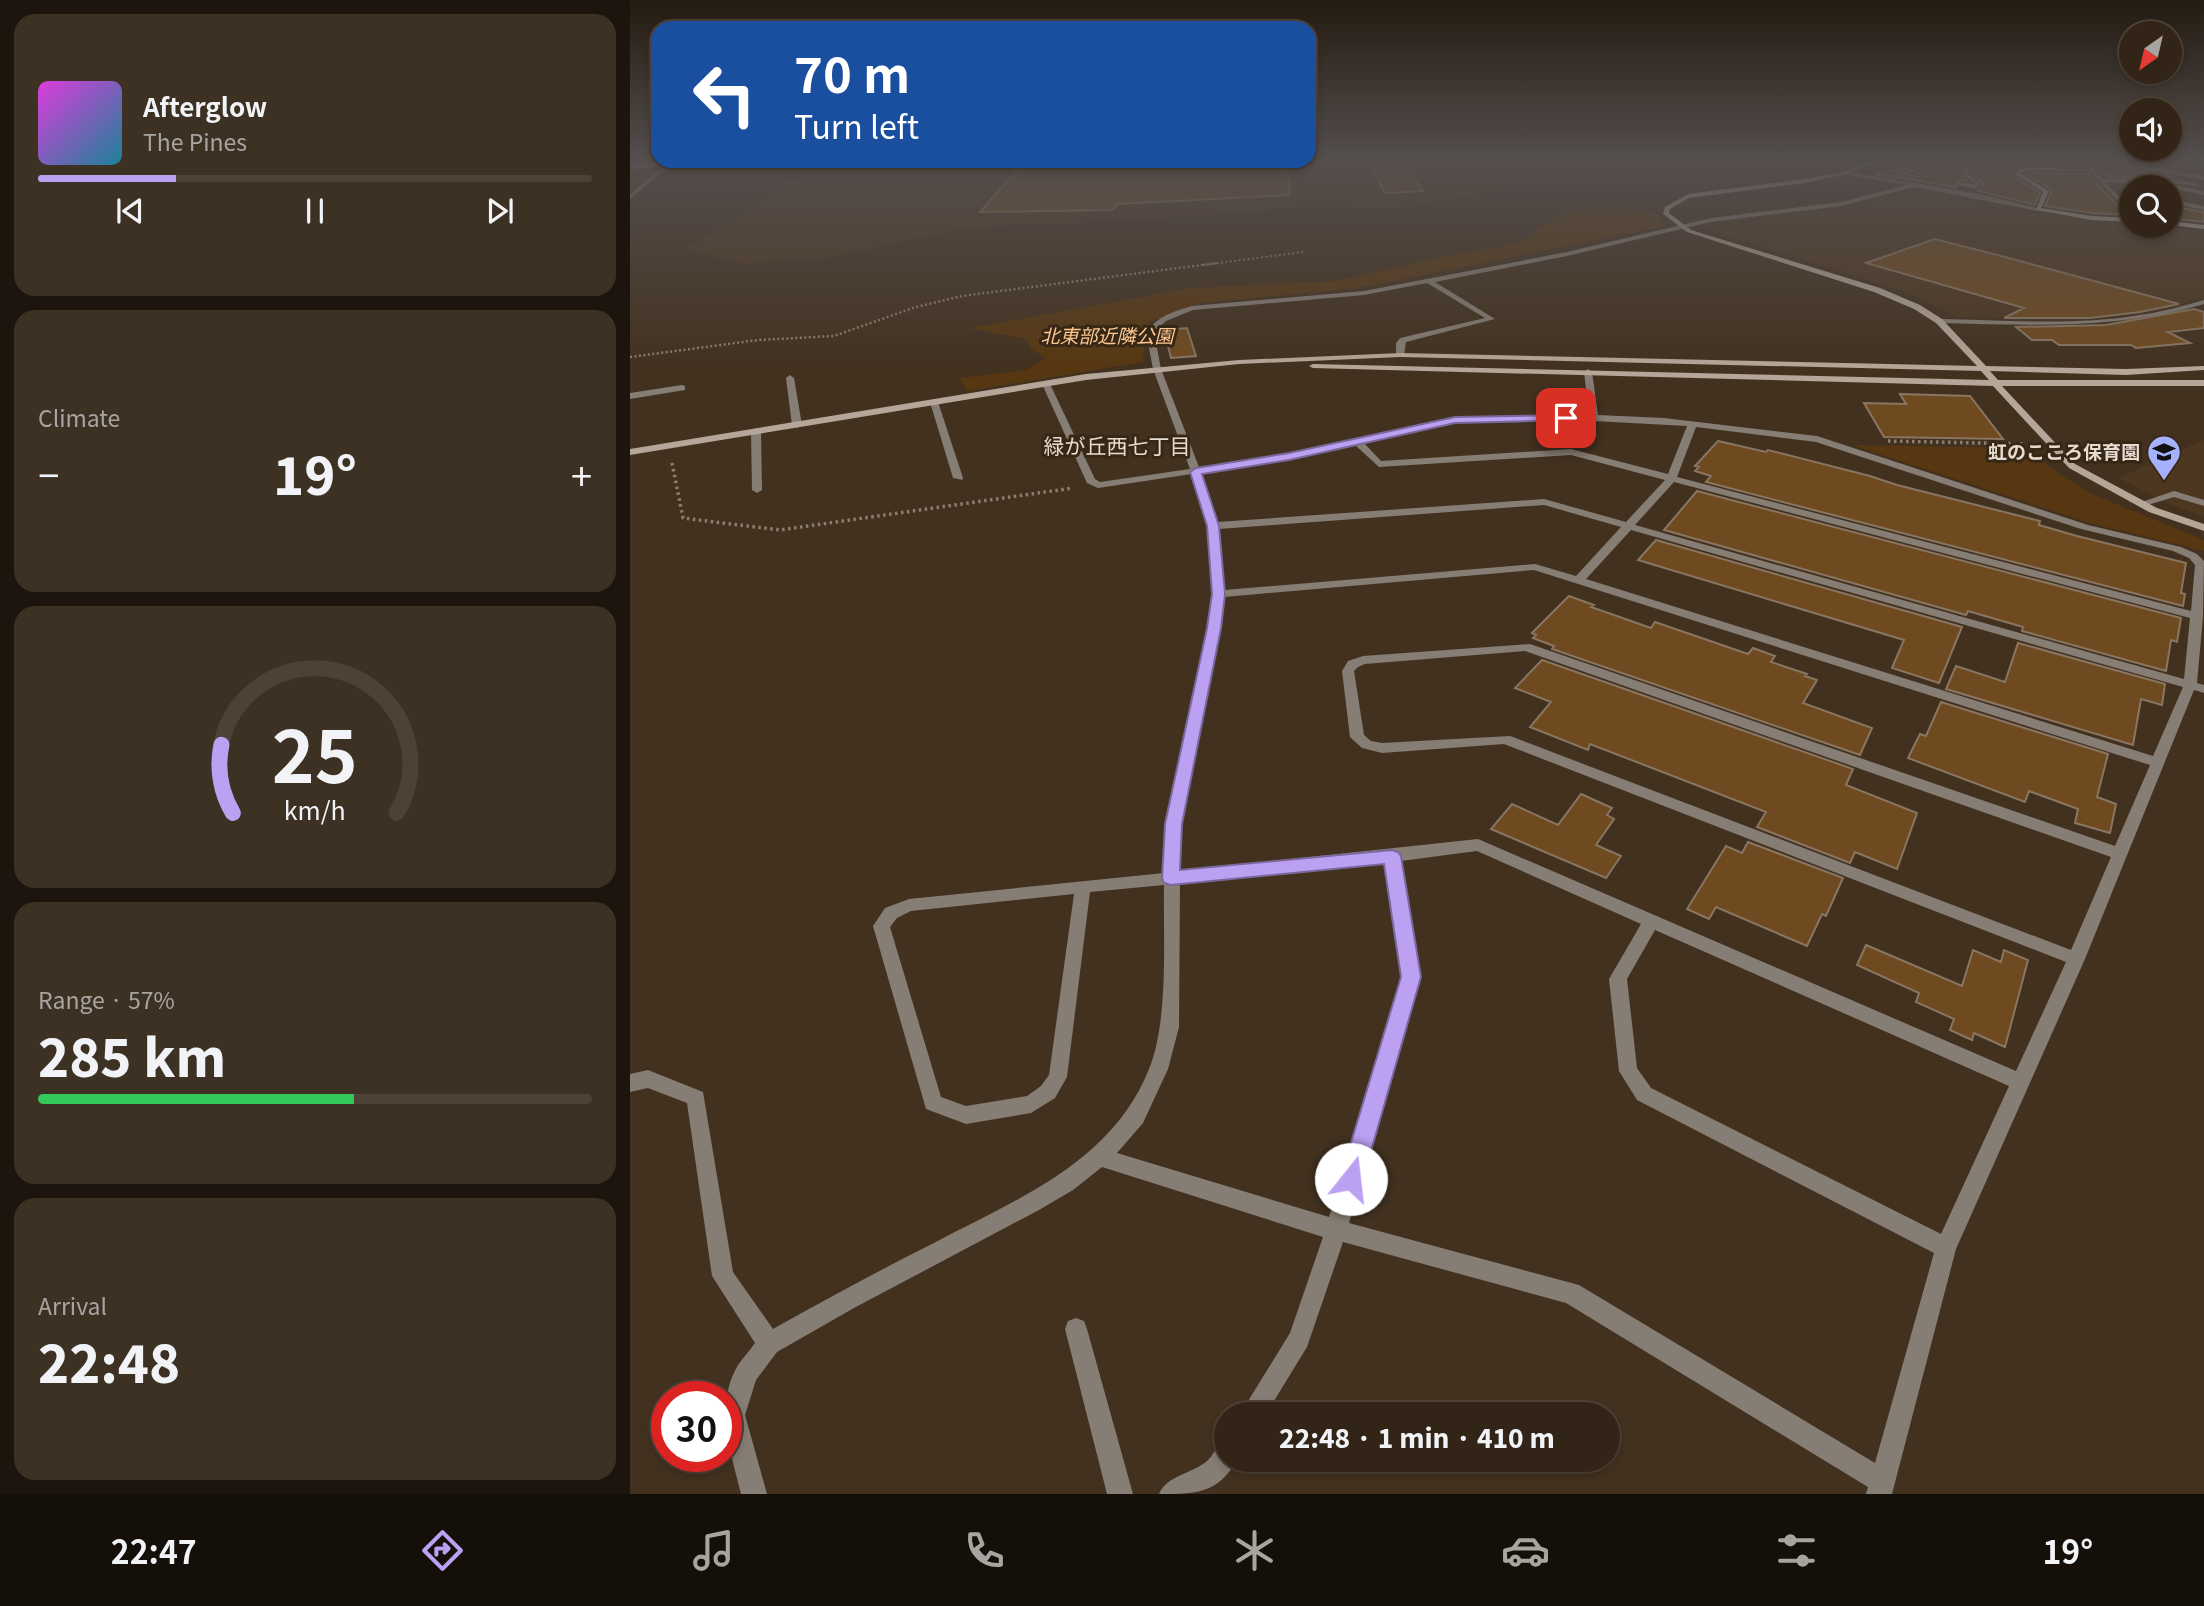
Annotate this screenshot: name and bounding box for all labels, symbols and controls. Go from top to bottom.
north arrow [2119,21,2182,84]
map controls [2119,21,2182,238]
text: 70 m [794,36,910,107]
icon: left [679,49,770,140]
text: Afterglow [143,87,267,124]
button: sound [2119,98,2182,161]
text: Turn left [794,102,919,148]
text: The Pines [143,124,247,158]
button: search [2119,175,2182,238]
icon: previous [111,192,149,230]
icon: pause [296,192,334,230]
icon: next [481,192,519,230]
park label: 北東部近隣公園 [1040,321,1176,348]
pin [1536,388,1596,448]
icon: arrive [1547,399,1585,437]
text: Climate [38,400,120,434]
district label: 緑が丘西七丁目 [1044,430,1191,460]
school or university icon: 虹のこころ保育園 [2145,433,2183,482]
text: 19° [273,435,357,510]
place label: 虹のこころ保育園 [1988,437,2140,464]
text: − [38,446,59,501]
text: + [571,446,592,501]
text: 25 [272,699,358,804]
text: km/h [284,791,346,827]
text: Range · 57% [38,982,175,1016]
text: 285 km [38,1017,226,1092]
position arrow [1314,1142,1388,1216]
text: Arrival [38,1288,107,1322]
text: 22:48 [38,1323,180,1398]
speed limit sign: 30 [651,1381,742,1472]
text: 22:48 · 1 min · 410 m [1279,1418,1555,1455]
icon: directions [418,1526,467,1575]
icon: music [689,1526,738,1575]
icon: phone [960,1526,1009,1575]
icon: climate [1230,1526,1279,1575]
icon: car [1501,1526,1550,1575]
icon: filters [1772,1526,1821,1575]
text: 22:47 [111,1527,197,1573]
text: 19° [2042,1527,2093,1573]

